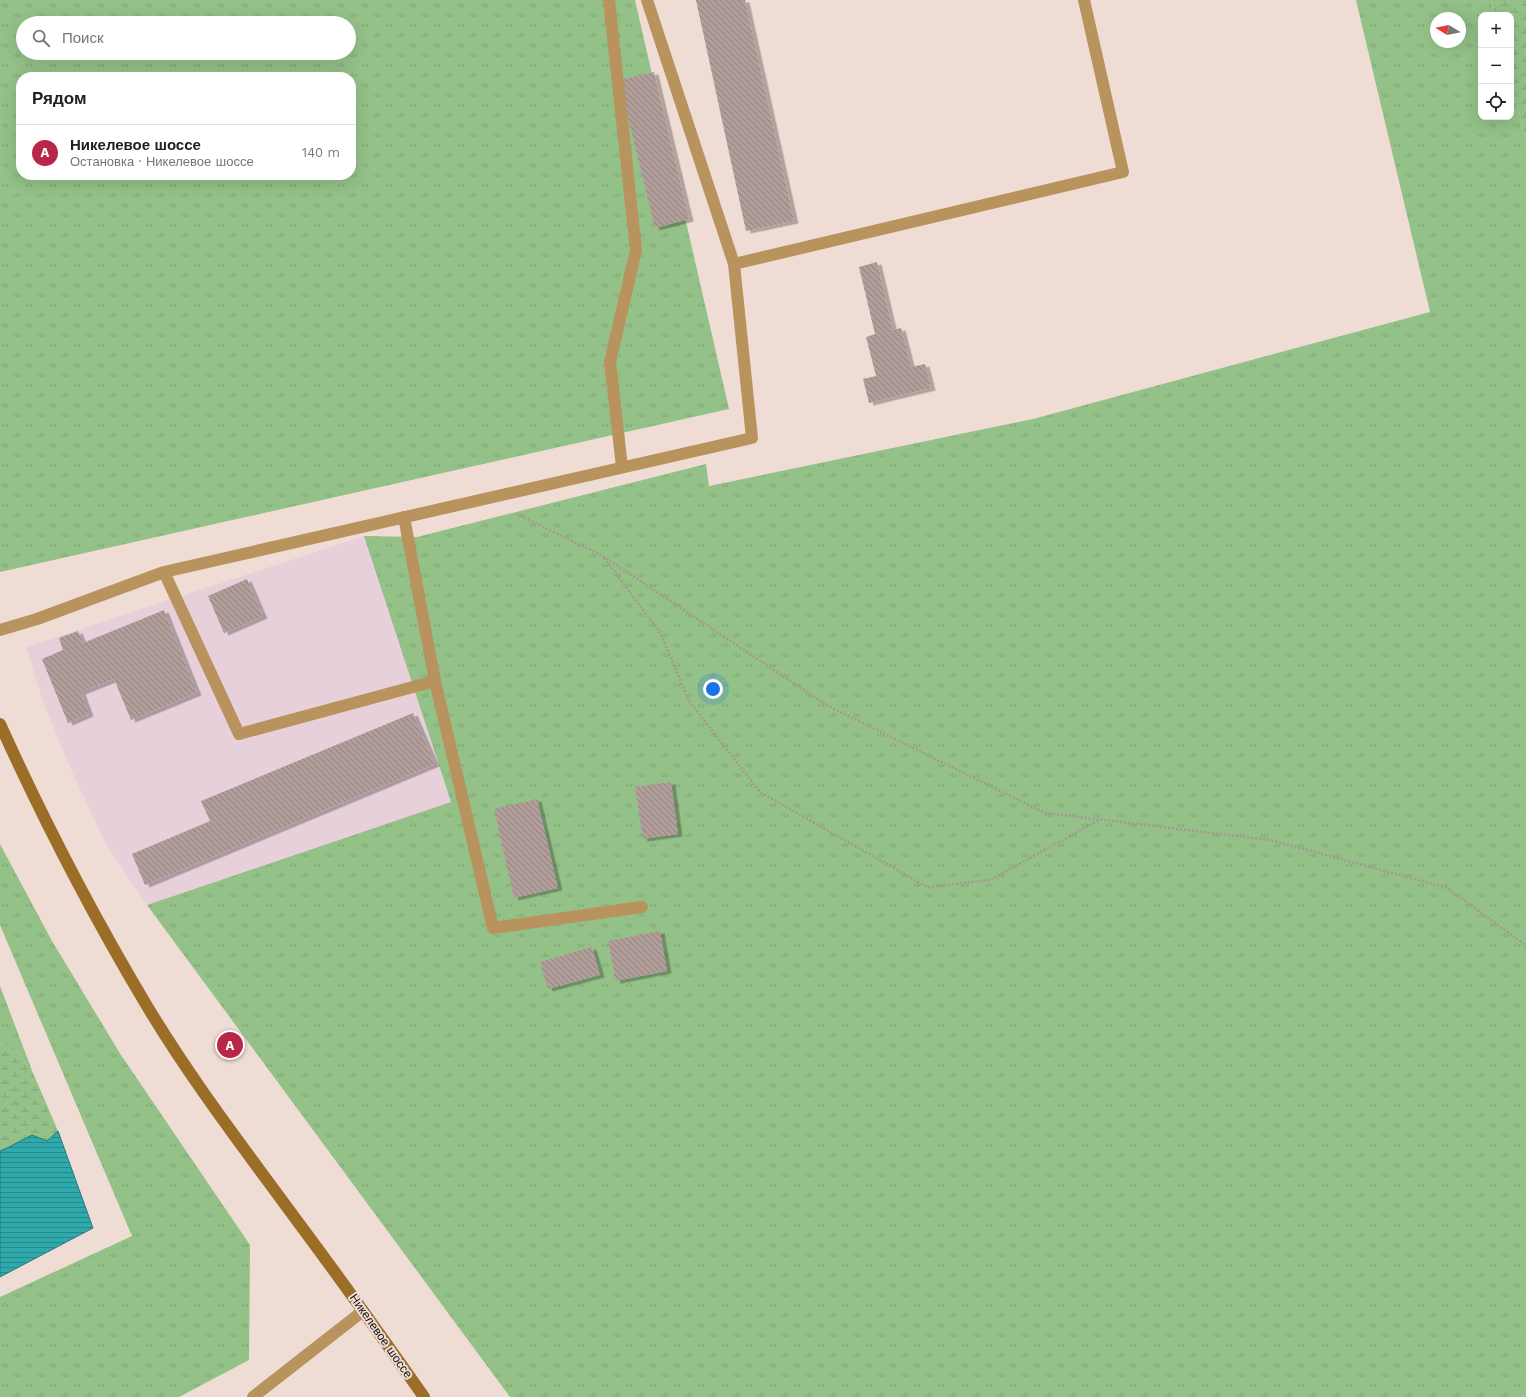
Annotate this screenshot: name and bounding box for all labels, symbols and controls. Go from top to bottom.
north arrow [1430,12,1466,48]
map controls [1478,12,1514,120]
button: + [1478,12,1514,48]
search box [16,16,356,60]
icon: search [30,27,52,49]
text: Поиск [62,29,104,47]
button: − [1478,48,1514,84]
button: locate [1478,84,1514,120]
text: Рядом [32,88,87,108]
text: Никелевое шоссе [70,136,201,154]
text: A [41,145,49,160]
text: 140 m [302,145,340,160]
text: Остановка · Никелевое шоссе [70,154,254,169]
your location [703,679,723,699]
pin: A [217,1030,243,1060]
street label: Никелевое шоссе [347,1291,415,1381]

